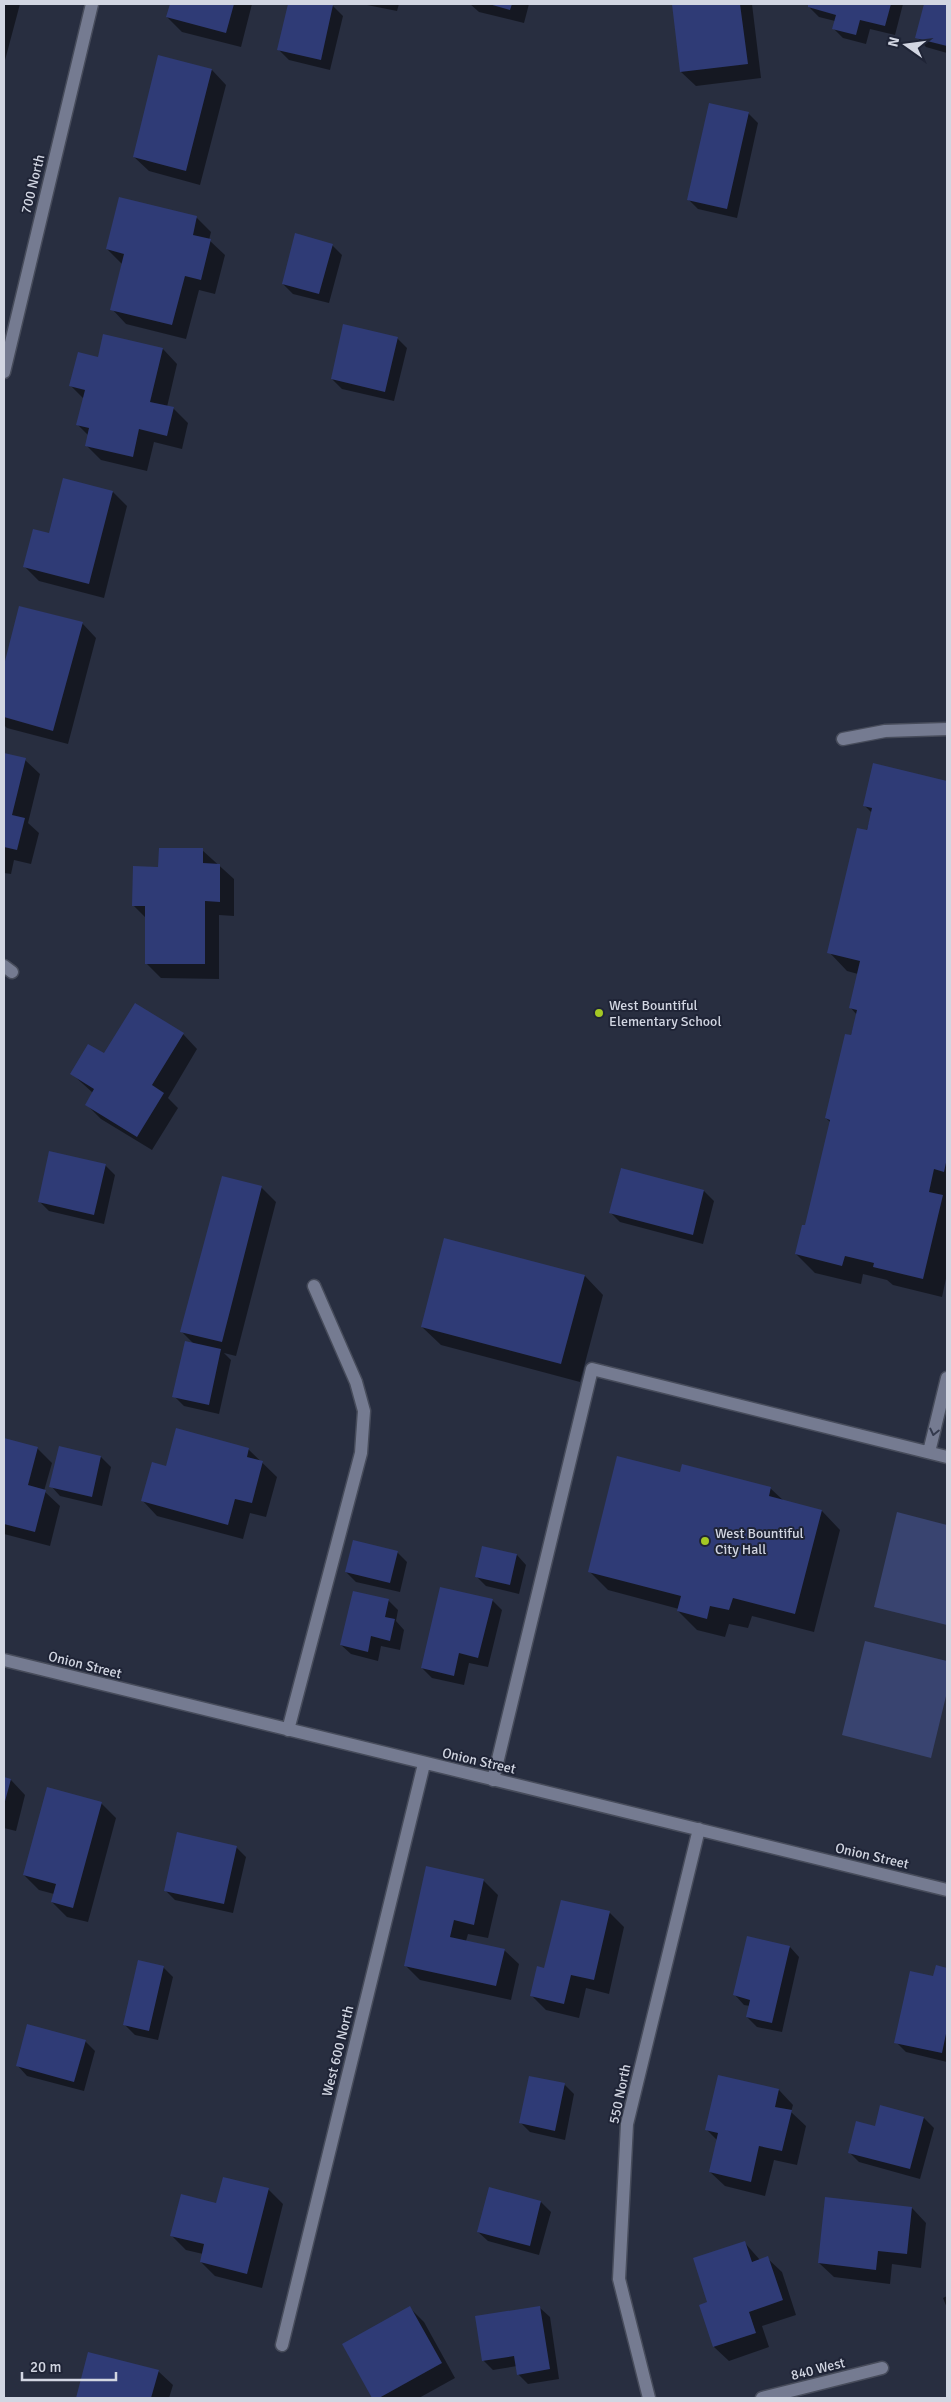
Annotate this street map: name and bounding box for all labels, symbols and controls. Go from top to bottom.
north arrow [881,20,931,70]
text: N [884,35,903,49]
street label: 700 North [17,153,49,215]
place label: West Bountiful Elementary School [609,997,722,1030]
marker: West Bountiful Elementary School [593,1007,605,1019]
one-way arrow [929,1428,940,1437]
place label: West Bountiful City Hall [715,1525,804,1558]
marker: West Bountiful City Hall [699,1535,711,1547]
street label: Onion Street [46,1648,124,1682]
street label: Onion Street [440,1744,518,1778]
street label: Onion Street [833,1839,911,1873]
street label: West 600 North [319,2004,357,2098]
street label: 550 North [605,2063,635,2125]
scale bar [22,2350,116,2382]
street label: 840 West [789,2354,847,2384]
text: 20 m [30,2358,61,2376]

